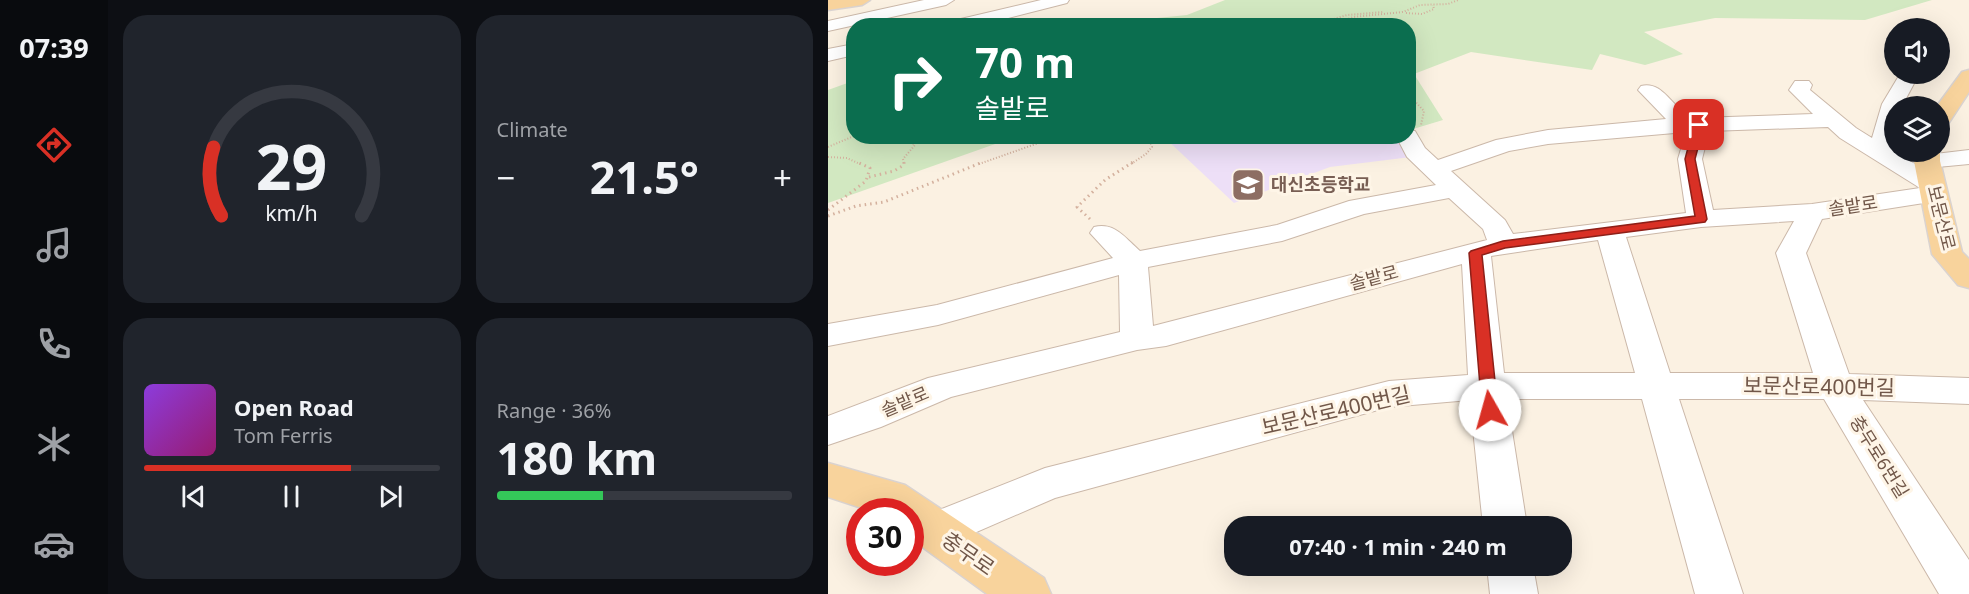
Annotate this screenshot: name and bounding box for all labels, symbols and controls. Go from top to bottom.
map controls [1884,18,1950,162]
button: sound [1884,18,1950,84]
text: 07:39 [19,29,89,66]
text: 70 m [975,33,1075,90]
icon: right [876,42,954,120]
text: 솔밭로 [975,89,1050,126]
button: layers [1884,96,1950,162]
pin [1673,99,1724,150]
icon: arrive [1682,108,1715,141]
text: Climate [497,116,568,143]
text: 29 [256,123,327,208]
icon: directions [33,124,75,166]
text: 21.5° [590,146,699,207]
text: − [497,155,515,200]
text: + [773,155,792,200]
school or university icon: 대신초등학교 [1230,167,1266,203]
place label: 대신초등학교 [1271,172,1370,196]
street label: 보문산로 [1922,183,1962,253]
street label: 솔밭로 [1826,189,1879,221]
text: km/h [265,198,318,227]
icon: music [33,224,75,266]
street label: 솔밭로 [1347,259,1401,295]
icon: phone [33,323,75,365]
street label: 보문산로400번길 [1743,371,1895,401]
position arrow [1458,378,1522,442]
street label: 보문산로400번길 [1259,379,1413,441]
street label: 솔밭로 [877,380,932,422]
text: Open Road [234,392,354,422]
text: Range · 36% [497,397,611,424]
street label: 충무로6번길 [1845,411,1915,502]
text: Tom Ferris [234,422,333,449]
icon: climate [33,423,75,465]
text: 180 km [497,427,657,488]
icon: previous [177,480,210,513]
icon: pause [275,480,308,513]
icon: next [374,480,407,513]
speed limit sign: 30 [846,498,924,576]
icon: car [33,523,75,565]
street label: 충무로 [937,525,1000,581]
text: 07:40 · 1 min · 240 m [1289,531,1507,561]

